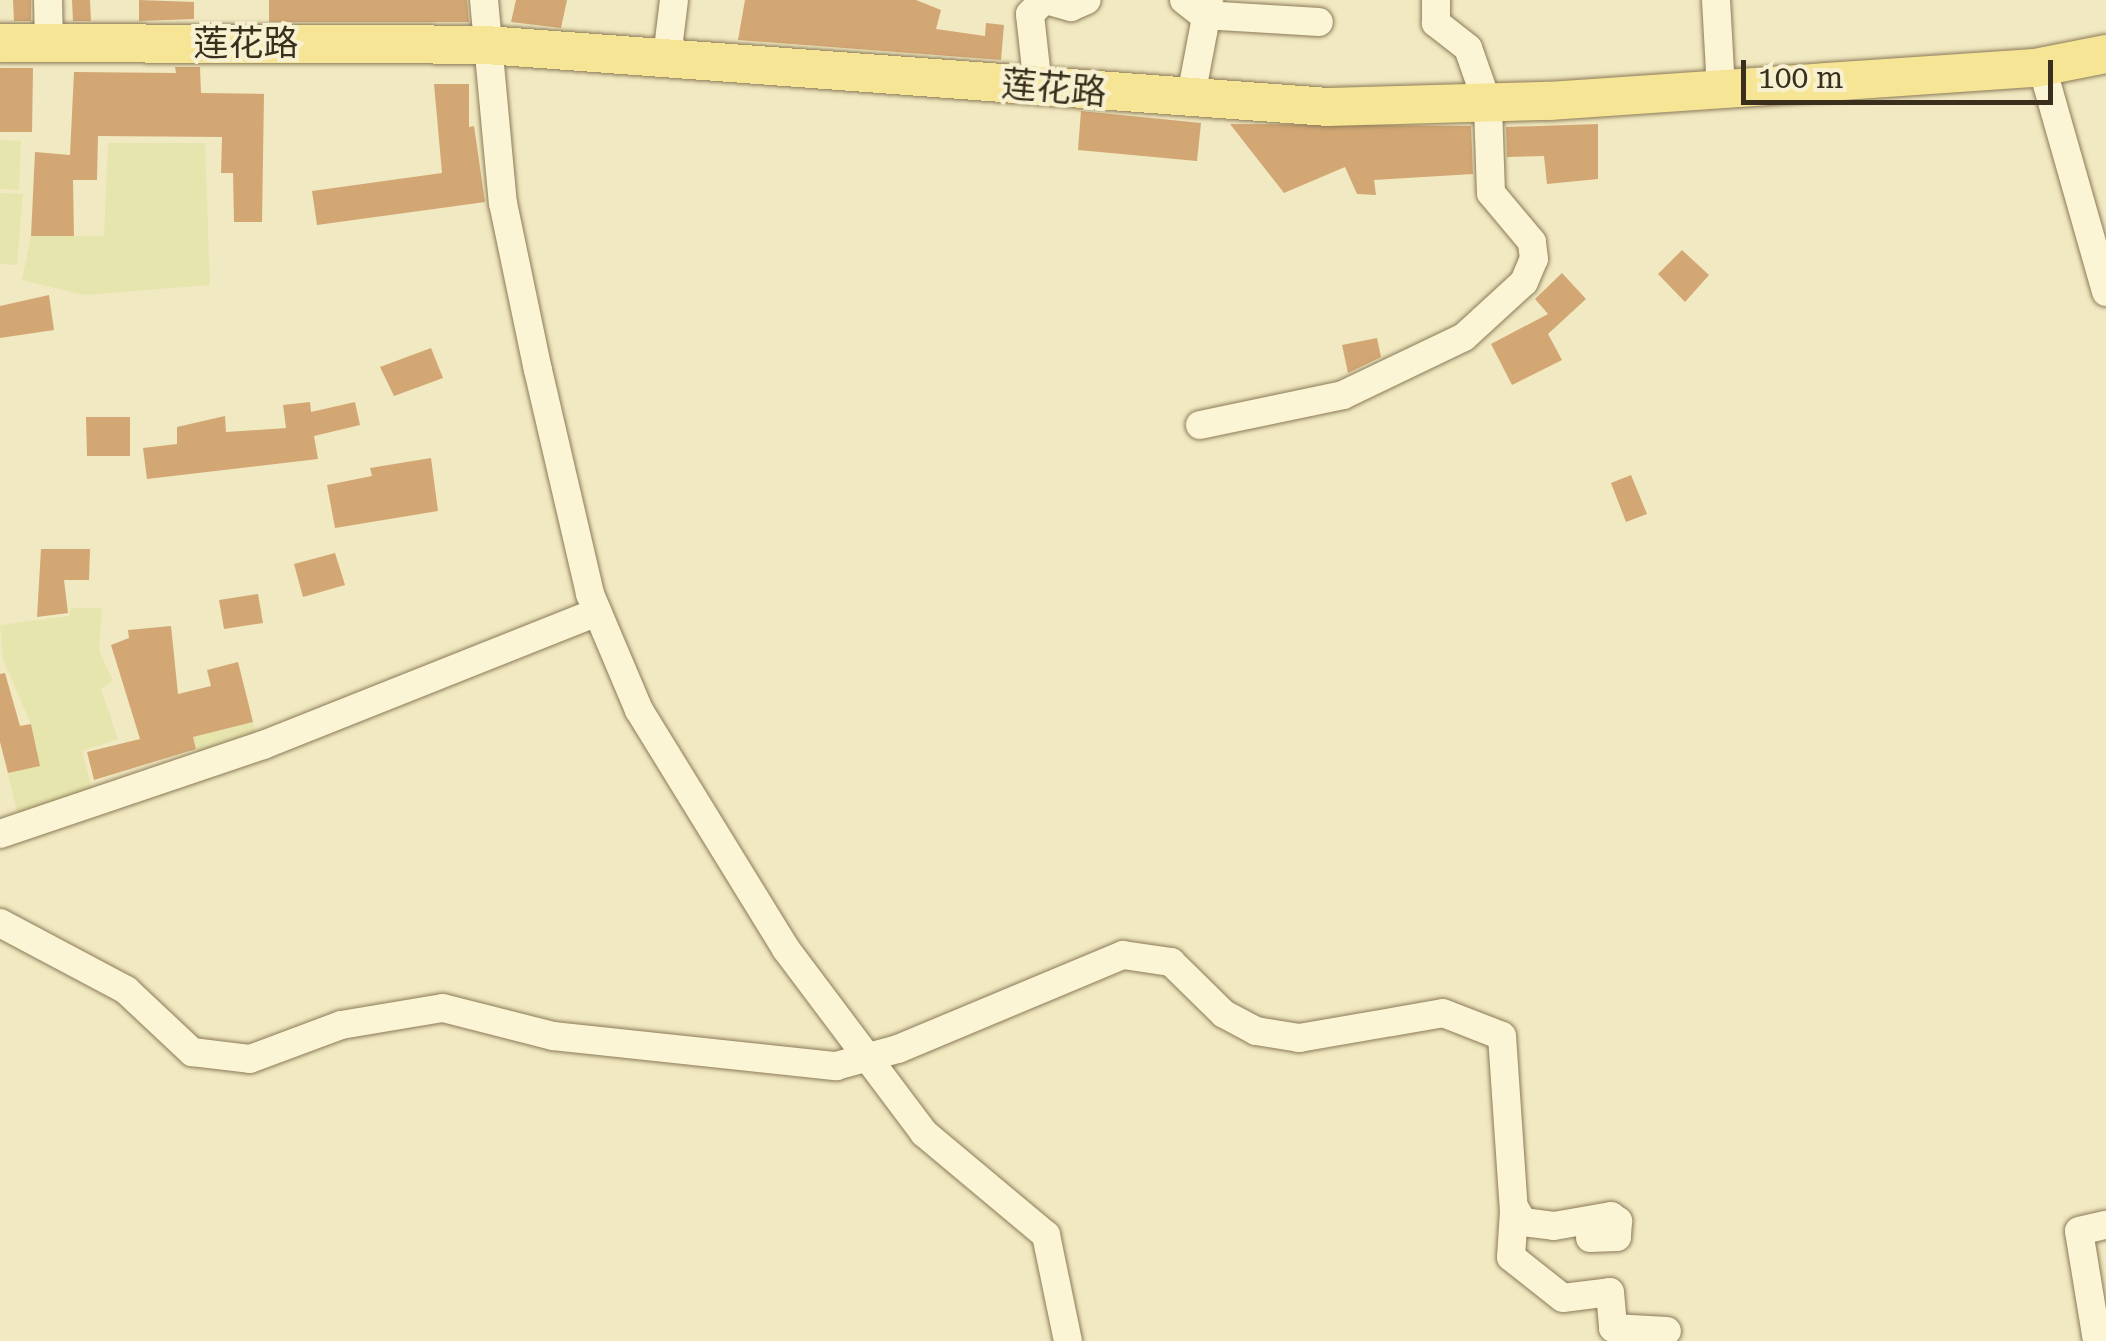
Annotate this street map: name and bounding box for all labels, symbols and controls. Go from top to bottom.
street label: 莲花路 [194,23,298,65]
scale bar [1746,40,2058,102]
text: 100 m [1758,60,1843,95]
street label: 莲花路 [1000,64,1108,114]

